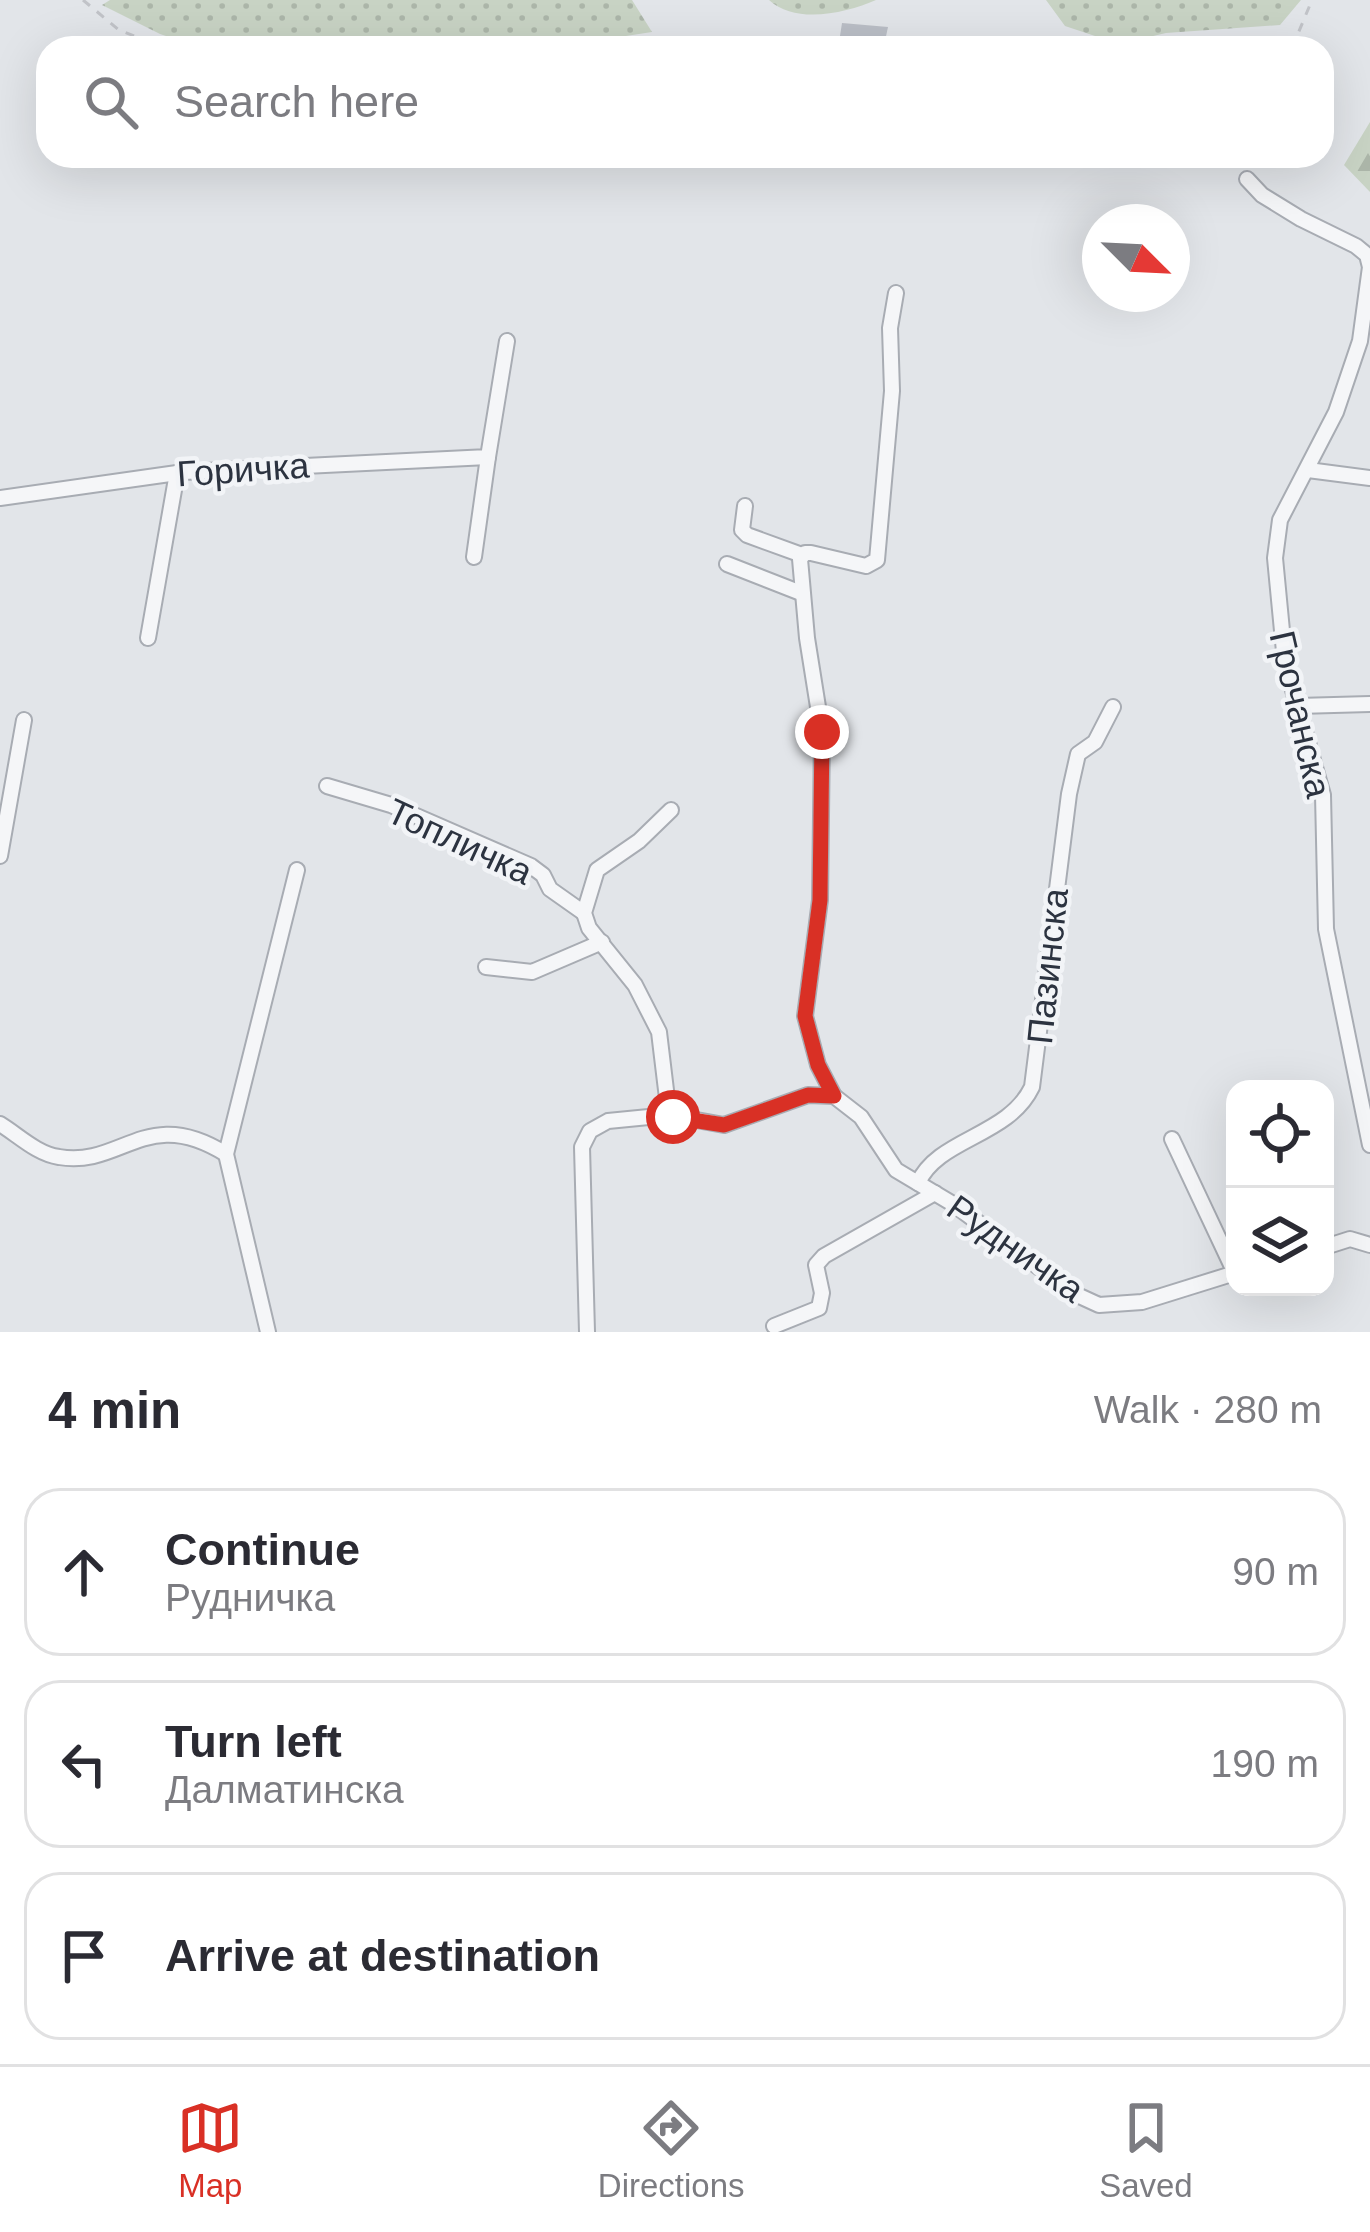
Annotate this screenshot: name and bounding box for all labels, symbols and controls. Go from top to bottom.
search box [36,36,1334,168]
icon: search [78,69,144,135]
text: Search here [174,76,419,127]
north arrow [1082,204,1190,312]
street label: Горичка [175,444,312,495]
street label: Грочанска [1261,627,1340,802]
route end [795,705,849,759]
street label: Топличка [381,790,540,893]
street label: Пазинска [1019,885,1076,1046]
map controls [1226,1080,1334,1296]
button: locate [1226,1080,1334,1188]
route start [646,1090,700,1144]
street label: Рудничка [940,1187,1093,1311]
button: layers [1226,1188,1334,1296]
text: 4 min [48,1382,181,1439]
text: Walk · 280 m [1094,1388,1322,1431]
text: Continue [165,1524,360,1575]
icon: ahead [51,1539,117,1605]
text: 90 m [1232,1550,1319,1593]
text: Рудничка [165,1576,335,1619]
text: Turn left [165,1716,342,1767]
icon: left [51,1731,117,1797]
text: 190 m [1211,1742,1319,1785]
text: Далматинска [165,1768,404,1811]
icon: arrive [51,1923,117,1989]
text: Arrive at destination [165,1930,600,1981]
tab: Map [177,2095,243,2205]
tab: Directions [598,2095,745,2205]
tab: Saved [1099,2095,1193,2205]

